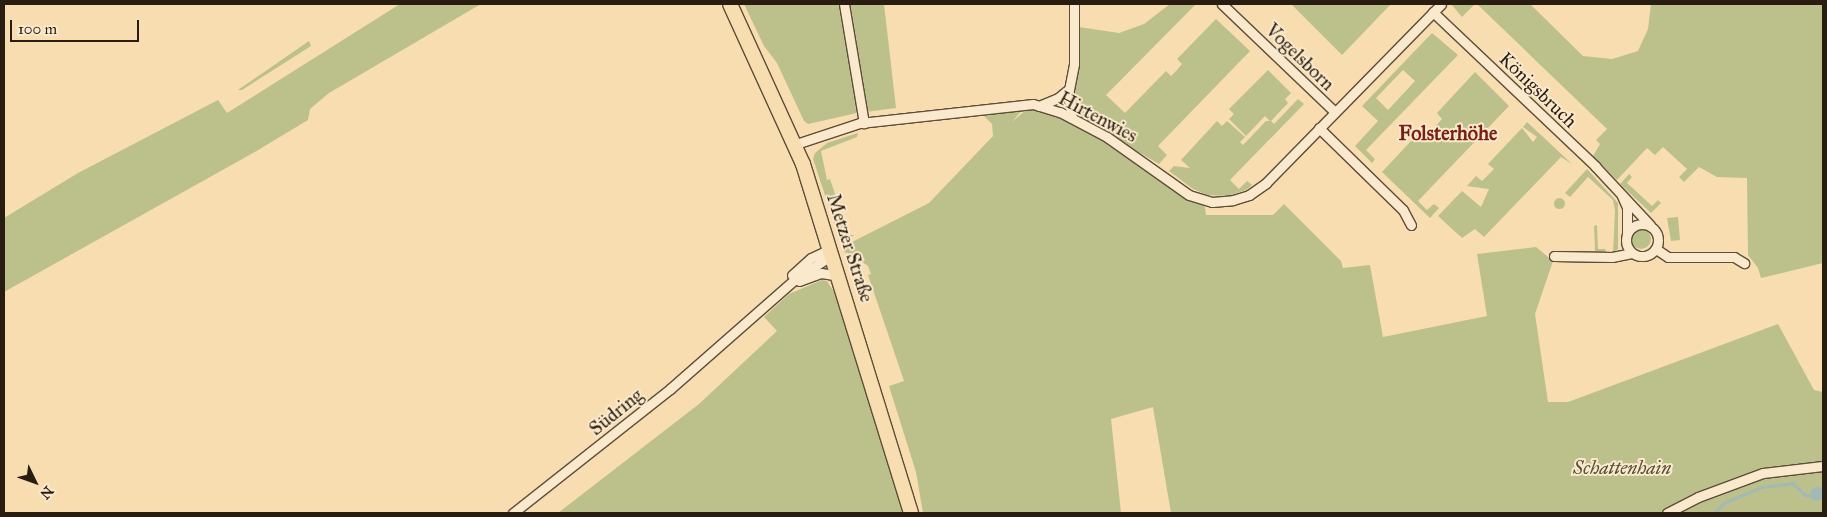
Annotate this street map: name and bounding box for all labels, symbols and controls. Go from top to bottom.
scale bar [12,10,141,42]
street label: Vogelsborn [1261,19,1339,95]
text: 100 m [18,20,57,38]
street label: Königsbruch [1494,47,1582,133]
street label: Hirtenwies [1055,87,1141,147]
district label: Folsterhöhe [1399,121,1497,145]
street label: Metzer Straße [822,191,878,305]
street label: Südring [585,384,647,440]
north arrow [10,457,60,507]
park label: Schattenhain [1573,457,1671,479]
text: N [36,482,57,502]

